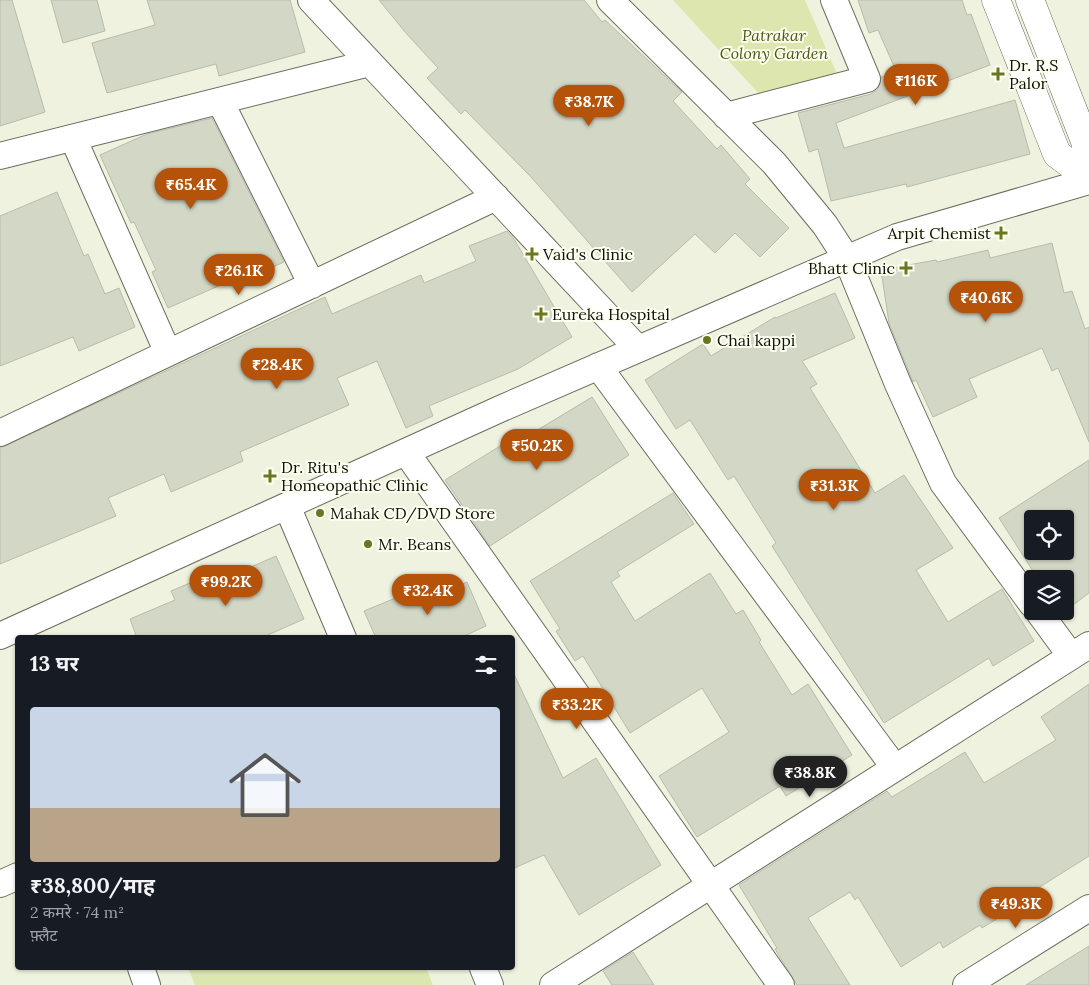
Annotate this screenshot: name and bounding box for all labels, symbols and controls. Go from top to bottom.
park label: Patrakar Colony Garden [720,25,828,63]
place label: Dr. R.S Palor [1009,55,1058,93]
pin: ₹116K [881,64,951,106]
marker: Dr. R.S Palor [991,67,1005,81]
text: ₹116K [895,70,937,90]
pin: ₹38.7K [548,84,630,127]
text: ₹38.7K [564,91,614,111]
pin: ₹65.4K [150,168,232,210]
text: ₹65.4K [166,174,216,194]
place label: Arpit Chemist [887,223,992,243]
marker: Arpit Chemist [995,227,1007,239]
place label: Vaid's Clinic [542,244,633,264]
marker: Vaid's Clinic [525,247,539,261]
pin: ₹26.1K [198,254,280,296]
place label: Bhatt Clinic [808,258,895,278]
text: ₹26.1K [215,260,263,280]
marker: Bhatt Clinic [899,261,913,275]
pin: ₹40.6K [945,280,1027,323]
text: ₹40.6K [960,287,1012,307]
place label: Eureka Hospital [552,304,670,324]
marker: Eureka Hospital [534,307,548,321]
place label: Chai kappi [717,330,795,350]
marker: Chai kappi [701,334,713,346]
pin: ₹28.4K [236,348,318,390]
text: ₹28.4K [252,354,302,374]
pin: ₹50.2K [496,428,578,471]
text: ₹50.2K [511,435,563,455]
place label: Dr. Ritu's Homeopathic Clinic [281,457,428,495]
pin: ₹31.3K [793,468,875,511]
marker: Dr. Ritu's Homeopathic Clinic [263,469,277,483]
text: ₹31.3K [810,475,858,495]
place label: Mahak CD/DVD Store [330,503,495,524]
marker: Mahak CD/DVD Store [314,507,326,519]
map controls [1024,510,1074,620]
button: locate [1024,510,1074,560]
place label: Mr. Beans [378,534,451,554]
marker: Mr. Beans [362,538,374,550]
pin: ₹99.2K [185,564,267,607]
button: layers [1024,570,1074,620]
text: ₹99.2K [201,571,251,591]
pin: ₹32.4K [387,574,469,616]
text: ₹32.4K [403,580,453,600]
text: 13 घर [30,650,79,677]
icon: filters [472,651,500,679]
pin: ₹33.2K [536,688,618,730]
text: ₹33.2K [552,694,602,714]
icon: home [220,740,310,830]
pin: ₹38.8K [769,756,851,798]
text: ₹38.8K [784,762,836,782]
text: ₹38,800/माह [30,872,155,899]
pin: ₹49.3K [975,886,1057,929]
text: ₹49.3K [991,893,1041,913]
text: 2 कमरे · 74 m² [30,902,124,922]
text: फ़्लैट [30,925,58,945]

